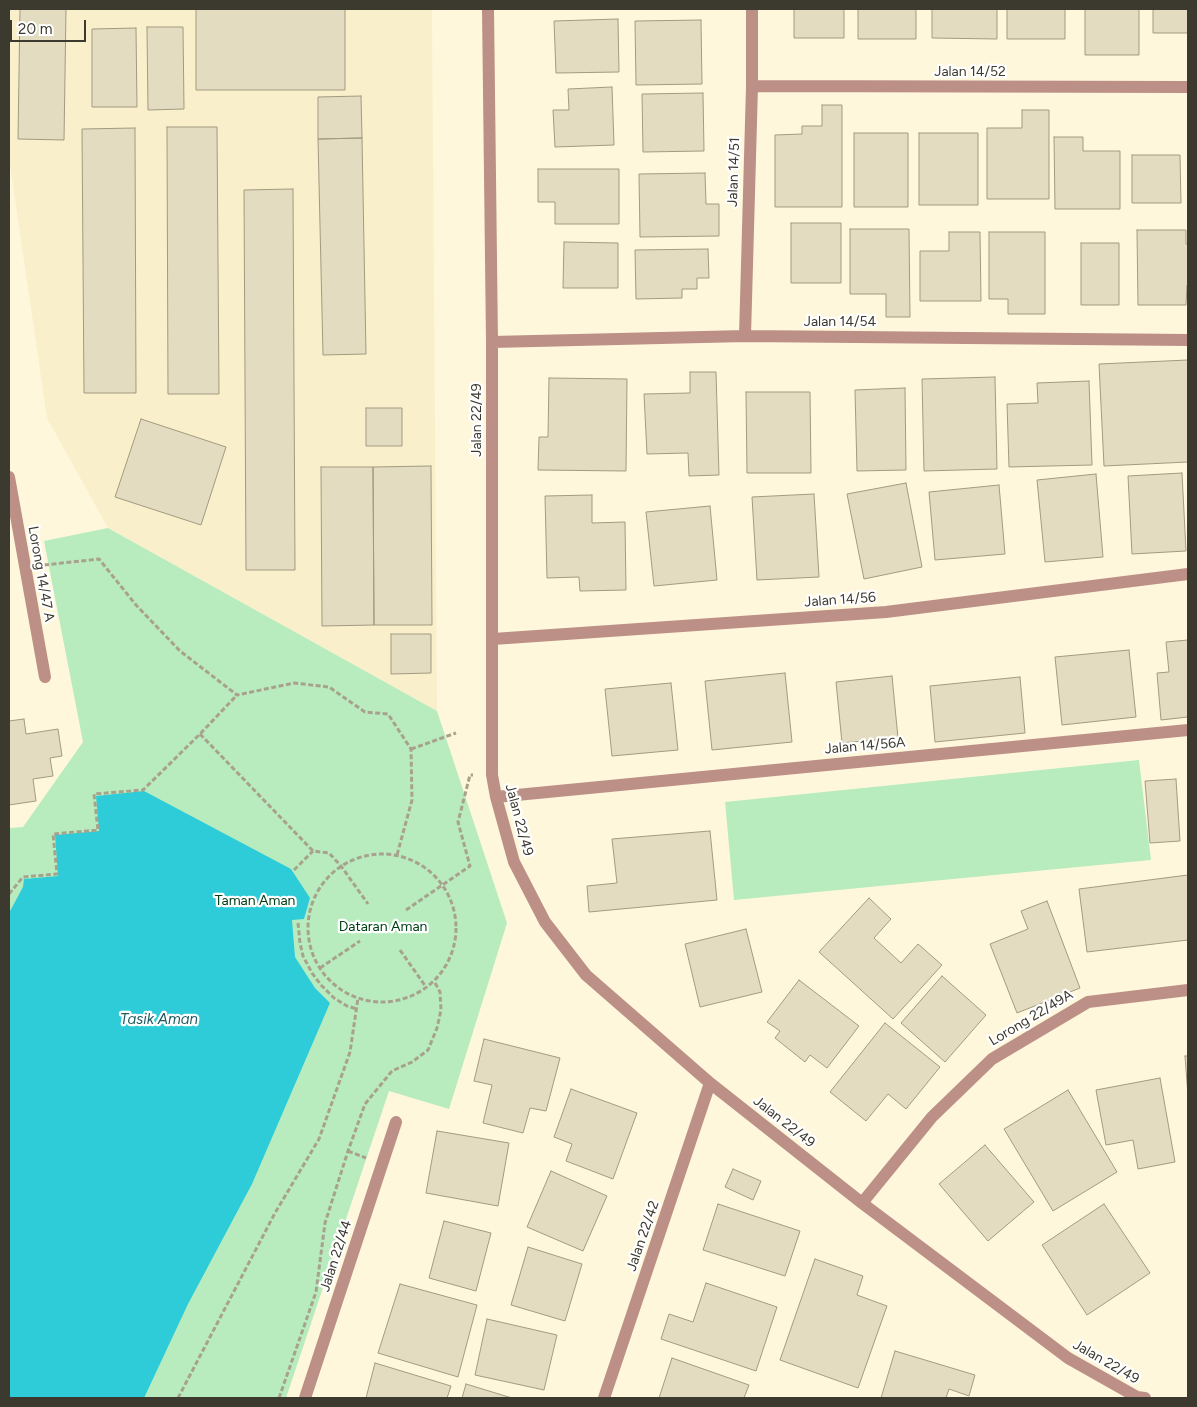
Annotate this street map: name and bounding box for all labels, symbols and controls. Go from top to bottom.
scale bar [12,10,89,42]
text: 20 m [18,20,52,38]
street label: Jalan 14/52 [934,64,1006,80]
street label: Jalan 14/51 [724,137,744,207]
street label: Jalan 14/54 [804,314,876,330]
street label: Jalan 22/49 [469,383,485,457]
street label: Lorong 14/47 A [24,525,58,623]
street label: Jalan 14/56 [804,589,876,611]
street label: Jalan 14/56A [824,734,906,758]
street label: Jalan 22/49 [501,782,537,858]
park label: Taman Aman [215,893,295,909]
park label: Dataran Aman [339,919,427,935]
street label: Lorong 22/49A [986,986,1076,1050]
water label: Tasik Aman [120,1011,198,1029]
street label: Jalan 22/49 [750,1093,818,1151]
street label: Jalan 22/42 [623,1199,663,1273]
street label: Jalan 22/44 [317,1218,355,1294]
street label: Jalan 22/49 [1070,1336,1142,1388]

